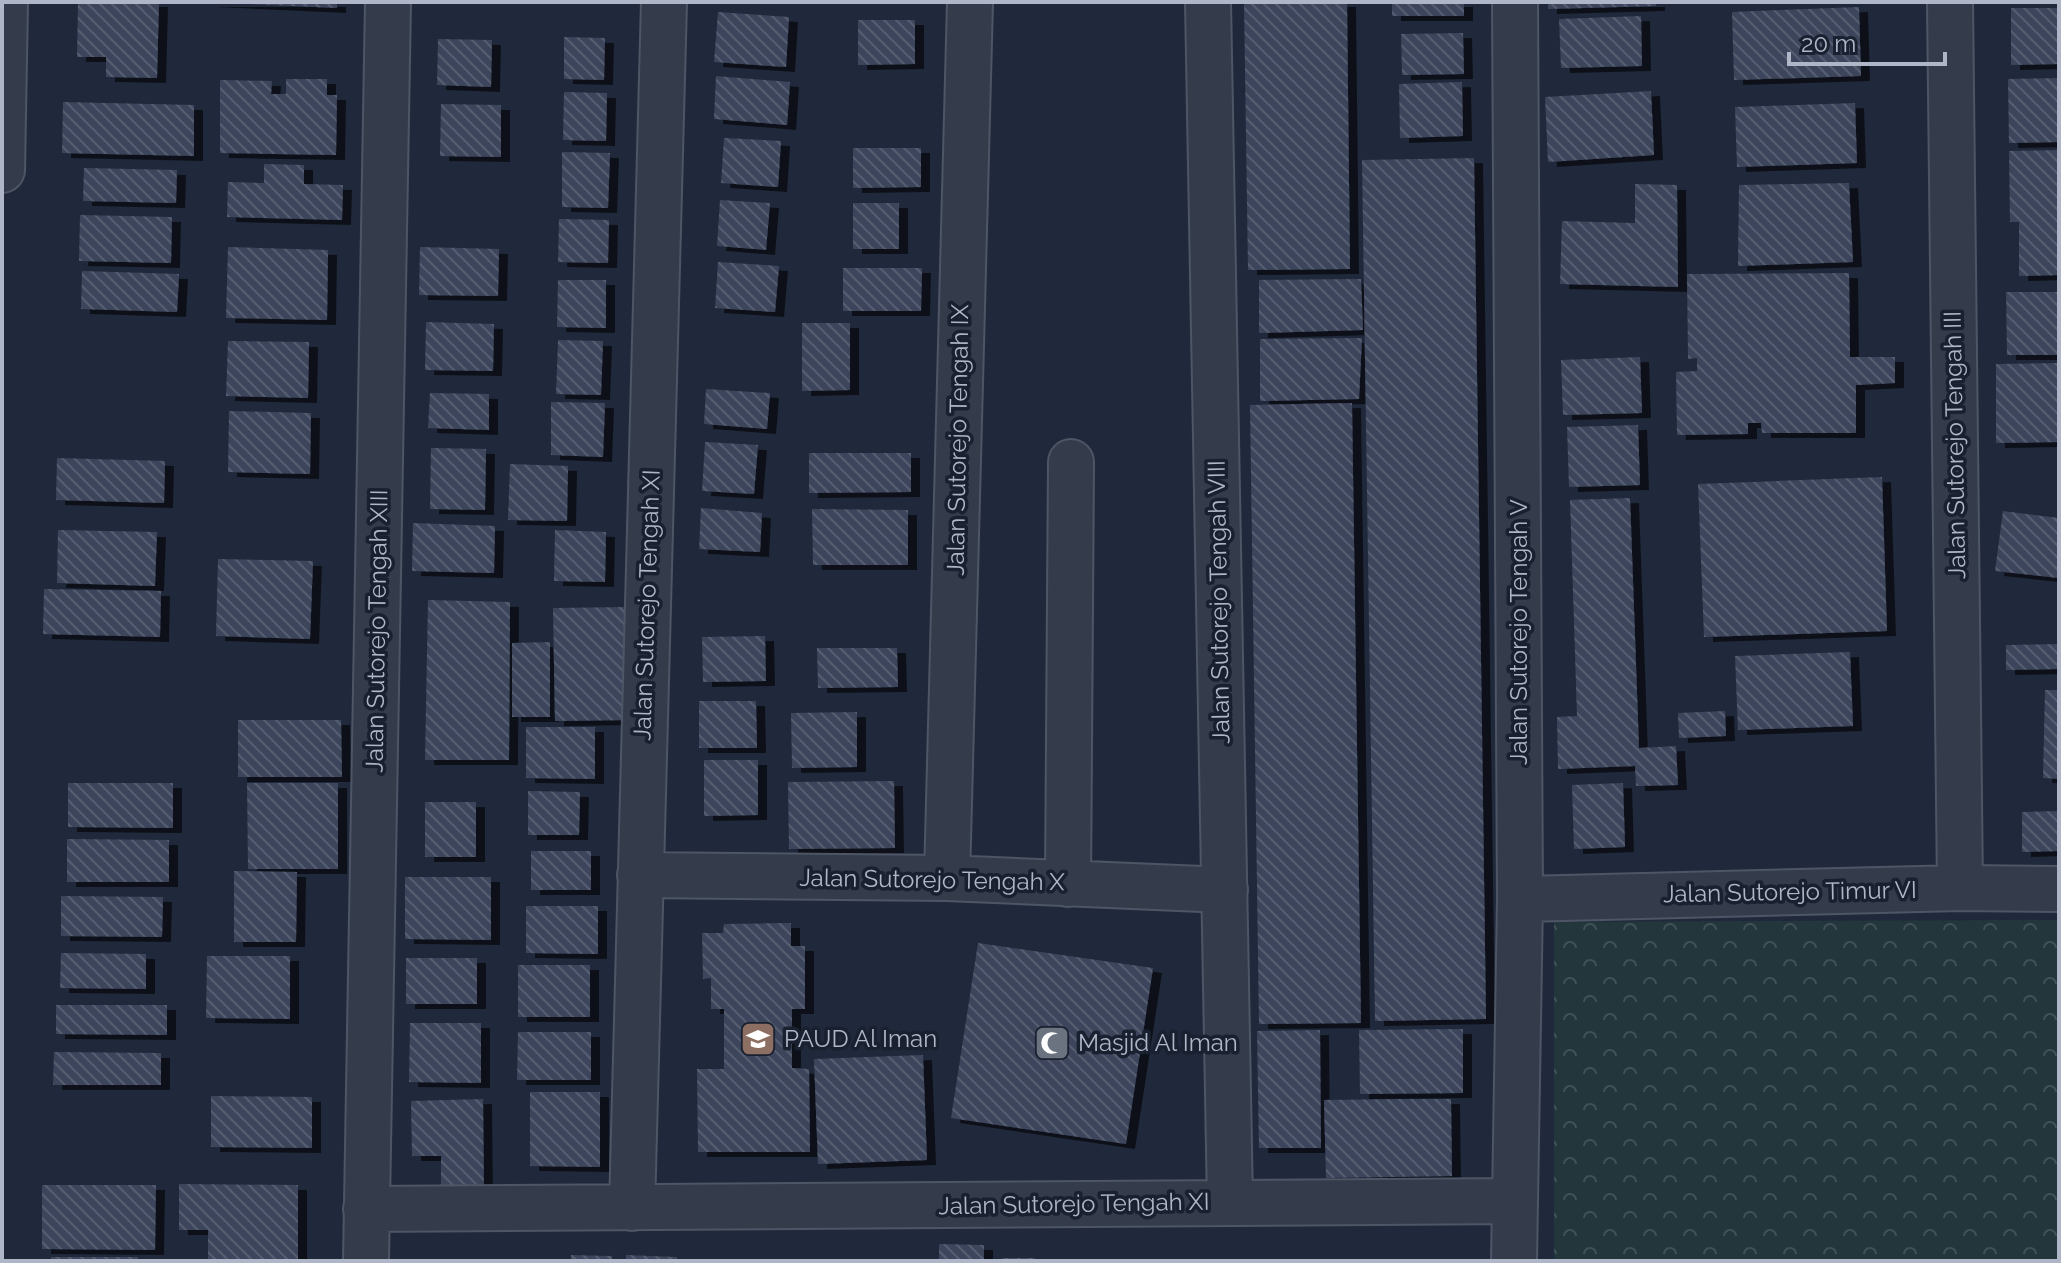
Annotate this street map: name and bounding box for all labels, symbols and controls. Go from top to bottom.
scale bar [1789,16,1945,66]
text: 20 m [1801,29,1856,58]
street label: Jalan Sutorejo Tengah IX [941,303,974,576]
street label: Jalan Sutorejo Tengah III [1938,311,1971,579]
street label: Jalan Sutorejo Tengah VIII [1202,460,1235,744]
street label: Jalan Sutorejo Tengah XI [627,469,666,741]
street label: Jalan Sutorejo Tengah XIII [360,489,393,773]
street label: Jalan Sutorejo Tengah V [1504,499,1533,765]
street label: Jalan Sutorejo Tengah X [799,863,1066,896]
street label: Jalan Sutorejo Timur VI [1663,875,1917,908]
school or university icon: PAUD Al Iman [739,1020,777,1058]
place label: PAUD Al Iman [784,1024,937,1053]
mosque icon: Masjid Al Iman [1033,1024,1071,1062]
place label: Masjid Al Iman [1078,1028,1238,1057]
street label: Jalan Sutorejo Tengah XI [938,1187,1210,1220]

